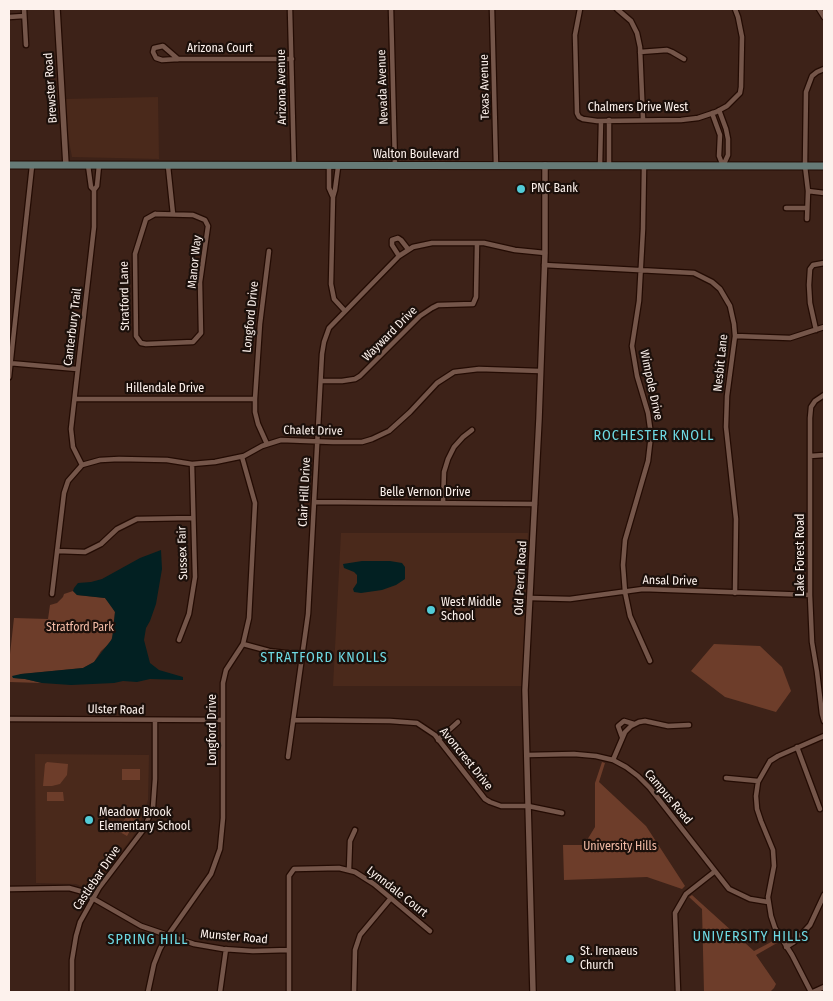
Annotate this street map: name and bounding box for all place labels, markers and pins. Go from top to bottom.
place label: PNC Bank [531,182,578,196]
marker: PNC Bank [515,183,527,195]
place label: West Middle School [441,596,501,624]
marker: West Middle School [425,604,437,616]
place label: Meadow Brook Elementary School [99,806,190,834]
marker: Meadow Brook Elementary School [83,814,95,826]
place label: St. Irenaeus Church [580,945,638,973]
marker: St. Irenaeus Church [564,953,576,965]

